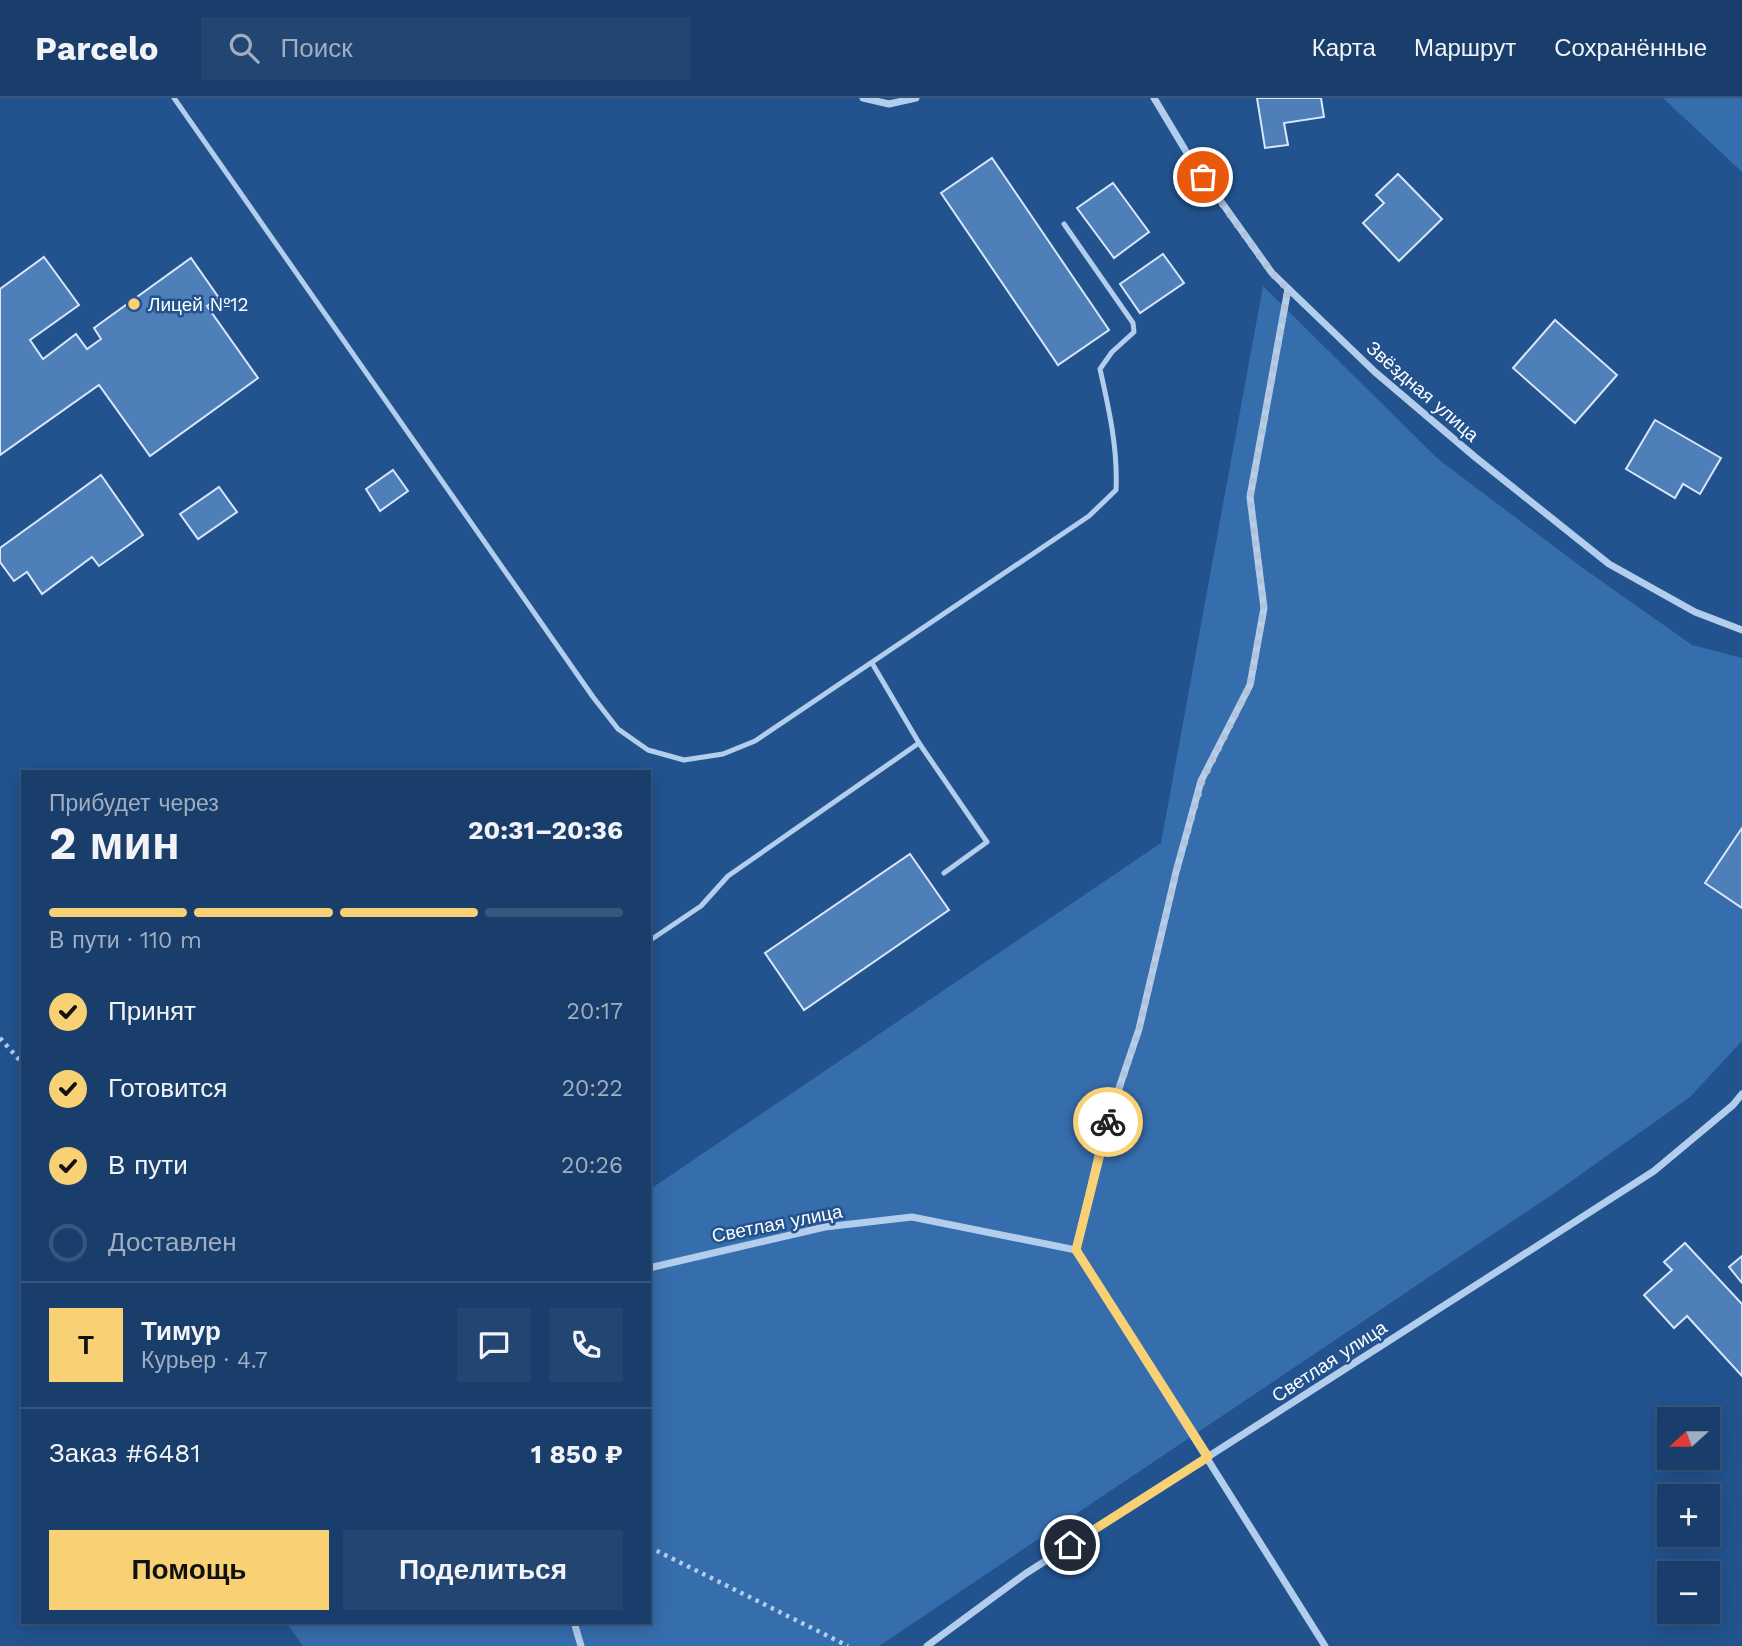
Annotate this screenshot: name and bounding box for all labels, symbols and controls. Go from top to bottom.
search box [201,17,691,80]
text: Parcelo [35,29,159,68]
icon: search [225,29,263,67]
text: Поиск [281,33,353,63]
text: Карта [1312,34,1376,62]
text: Маршрут [1414,34,1516,62]
text: Сохранённые [1554,34,1707,62]
pin [1173,147,1233,207]
icon: bag [1184,158,1222,196]
place label: Лицей №12 [148,293,249,316]
marker: Лицей №12 [126,296,142,312]
street label: Звёздная улица [1362,336,1484,447]
text: Прибудет через [49,790,219,817]
text: 20:31–20:36 [468,815,623,845]
text: 2 мин [49,816,180,870]
text: В пути · 110 m [49,927,202,954]
icon: check [49,993,87,1031]
text: Принят [108,996,196,1026]
text: 20:17 [567,998,623,1025]
icon: check [49,1070,87,1108]
text: Готовится [108,1073,227,1103]
text: 20:22 [562,1075,623,1102]
courier [1073,1087,1143,1157]
icon: bike [1089,1103,1127,1141]
icon: check [49,1147,87,1185]
text: В пути [108,1150,188,1180]
text: 20:26 [561,1152,623,1179]
street label: Светлая улица [710,1199,845,1247]
text: Доставлен [108,1227,237,1257]
button: chat [457,1308,531,1382]
button: phone [549,1308,623,1382]
street label: Светлая улица [1267,1315,1391,1407]
text: Тимур [141,1316,221,1346]
text: Т [78,1330,94,1360]
text: Курьер · 4.7 [141,1347,268,1374]
north arrow [1657,1407,1720,1470]
map controls [1657,1407,1720,1624]
text: Заказ #6481 [49,1438,201,1468]
text: 1 850 ₽ [531,1439,623,1469]
button: + [1657,1484,1720,1547]
pin [1040,1515,1100,1575]
icon: home [1051,1526,1089,1564]
button: Помощь [49,1530,329,1610]
button: Поделиться [343,1530,623,1610]
button: − [1657,1561,1720,1624]

